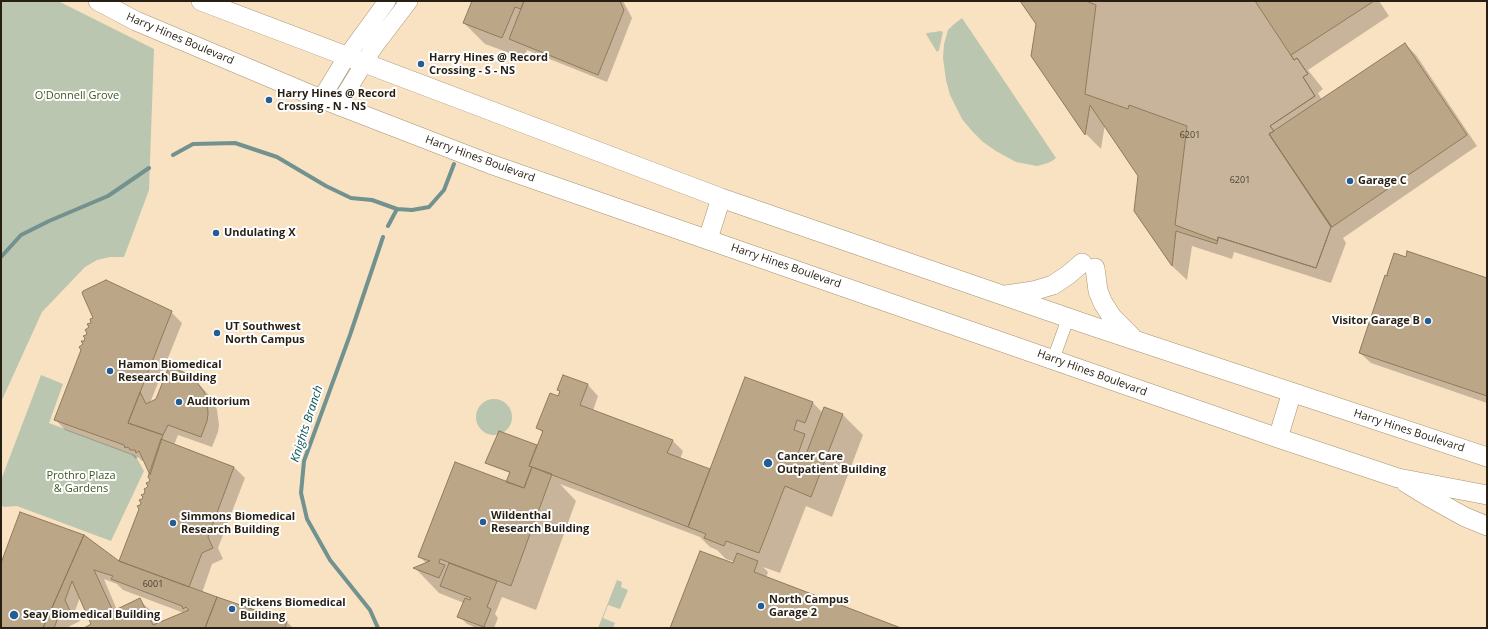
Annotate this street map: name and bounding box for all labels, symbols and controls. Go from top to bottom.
street label: Harry Hines Boulevard [124,10,236,68]
place label: Harry Hines @ Record Crossing - S - NS [429,51,548,77]
marker: Harry Hines @ Record Crossing - S - NS [416,59,426,69]
place label: Harry Hines @ Record Crossing - N - NS [277,87,396,113]
park label: O'Donnell Grove [35,89,119,103]
marker: Harry Hines @ Record Crossing - N - NS [264,95,274,105]
house number: 6201 [1180,130,1200,140]
street label: Harry Hines Boulevard [423,133,537,185]
place label: Garage C [1358,174,1407,188]
house number: 6201 [1230,175,1250,185]
marker: Garage C [1345,176,1355,186]
place label: Undulating X [224,226,296,240]
marker: Undulating X [211,228,221,238]
street label: Harry Hines Boulevard [729,241,843,291]
place label: Visitor Garage B [1332,314,1420,328]
marker: Visitor Garage B [1423,316,1433,326]
place label: UT Southwest North Campus [225,320,305,346]
marker: UT Southwest North Campus [212,328,222,338]
street label: Harry Hines Boulevard [1035,347,1149,399]
place label: Hamon Biomedical Research Building [118,358,222,384]
marker: Hamon Biomedical Research Building [105,366,115,376]
water label: Knights Branch [288,384,326,464]
place label: Auditorium [187,395,250,409]
marker: Auditorium [174,397,184,407]
street label: Harry Hines Boulevard [1352,407,1466,455]
place label: Cancer Care Outpatient Building [777,450,886,476]
marker: Cancer Care Outpatient Building [762,457,774,469]
park label: Prothro Plaza & Gardens [46,469,116,495]
place label: Wildenthal Research Building [491,509,589,535]
place label: Simmons Biomedical Research Building [181,510,295,536]
marker: Wildenthal Research Building [478,517,488,527]
marker: Simmons Biomedical Research Building [168,518,178,528]
house number: 6001 [143,579,163,589]
place label: North Campus Garage 2 [769,593,849,619]
place label: Pickens Biomedical Building [240,596,346,622]
marker: North Campus Garage 2 [756,601,766,611]
marker: Pickens Biomedical Building [227,604,237,614]
place label: Seay Biomedical Building [23,608,160,622]
marker: Seay Biomedical Building [8,609,20,621]

